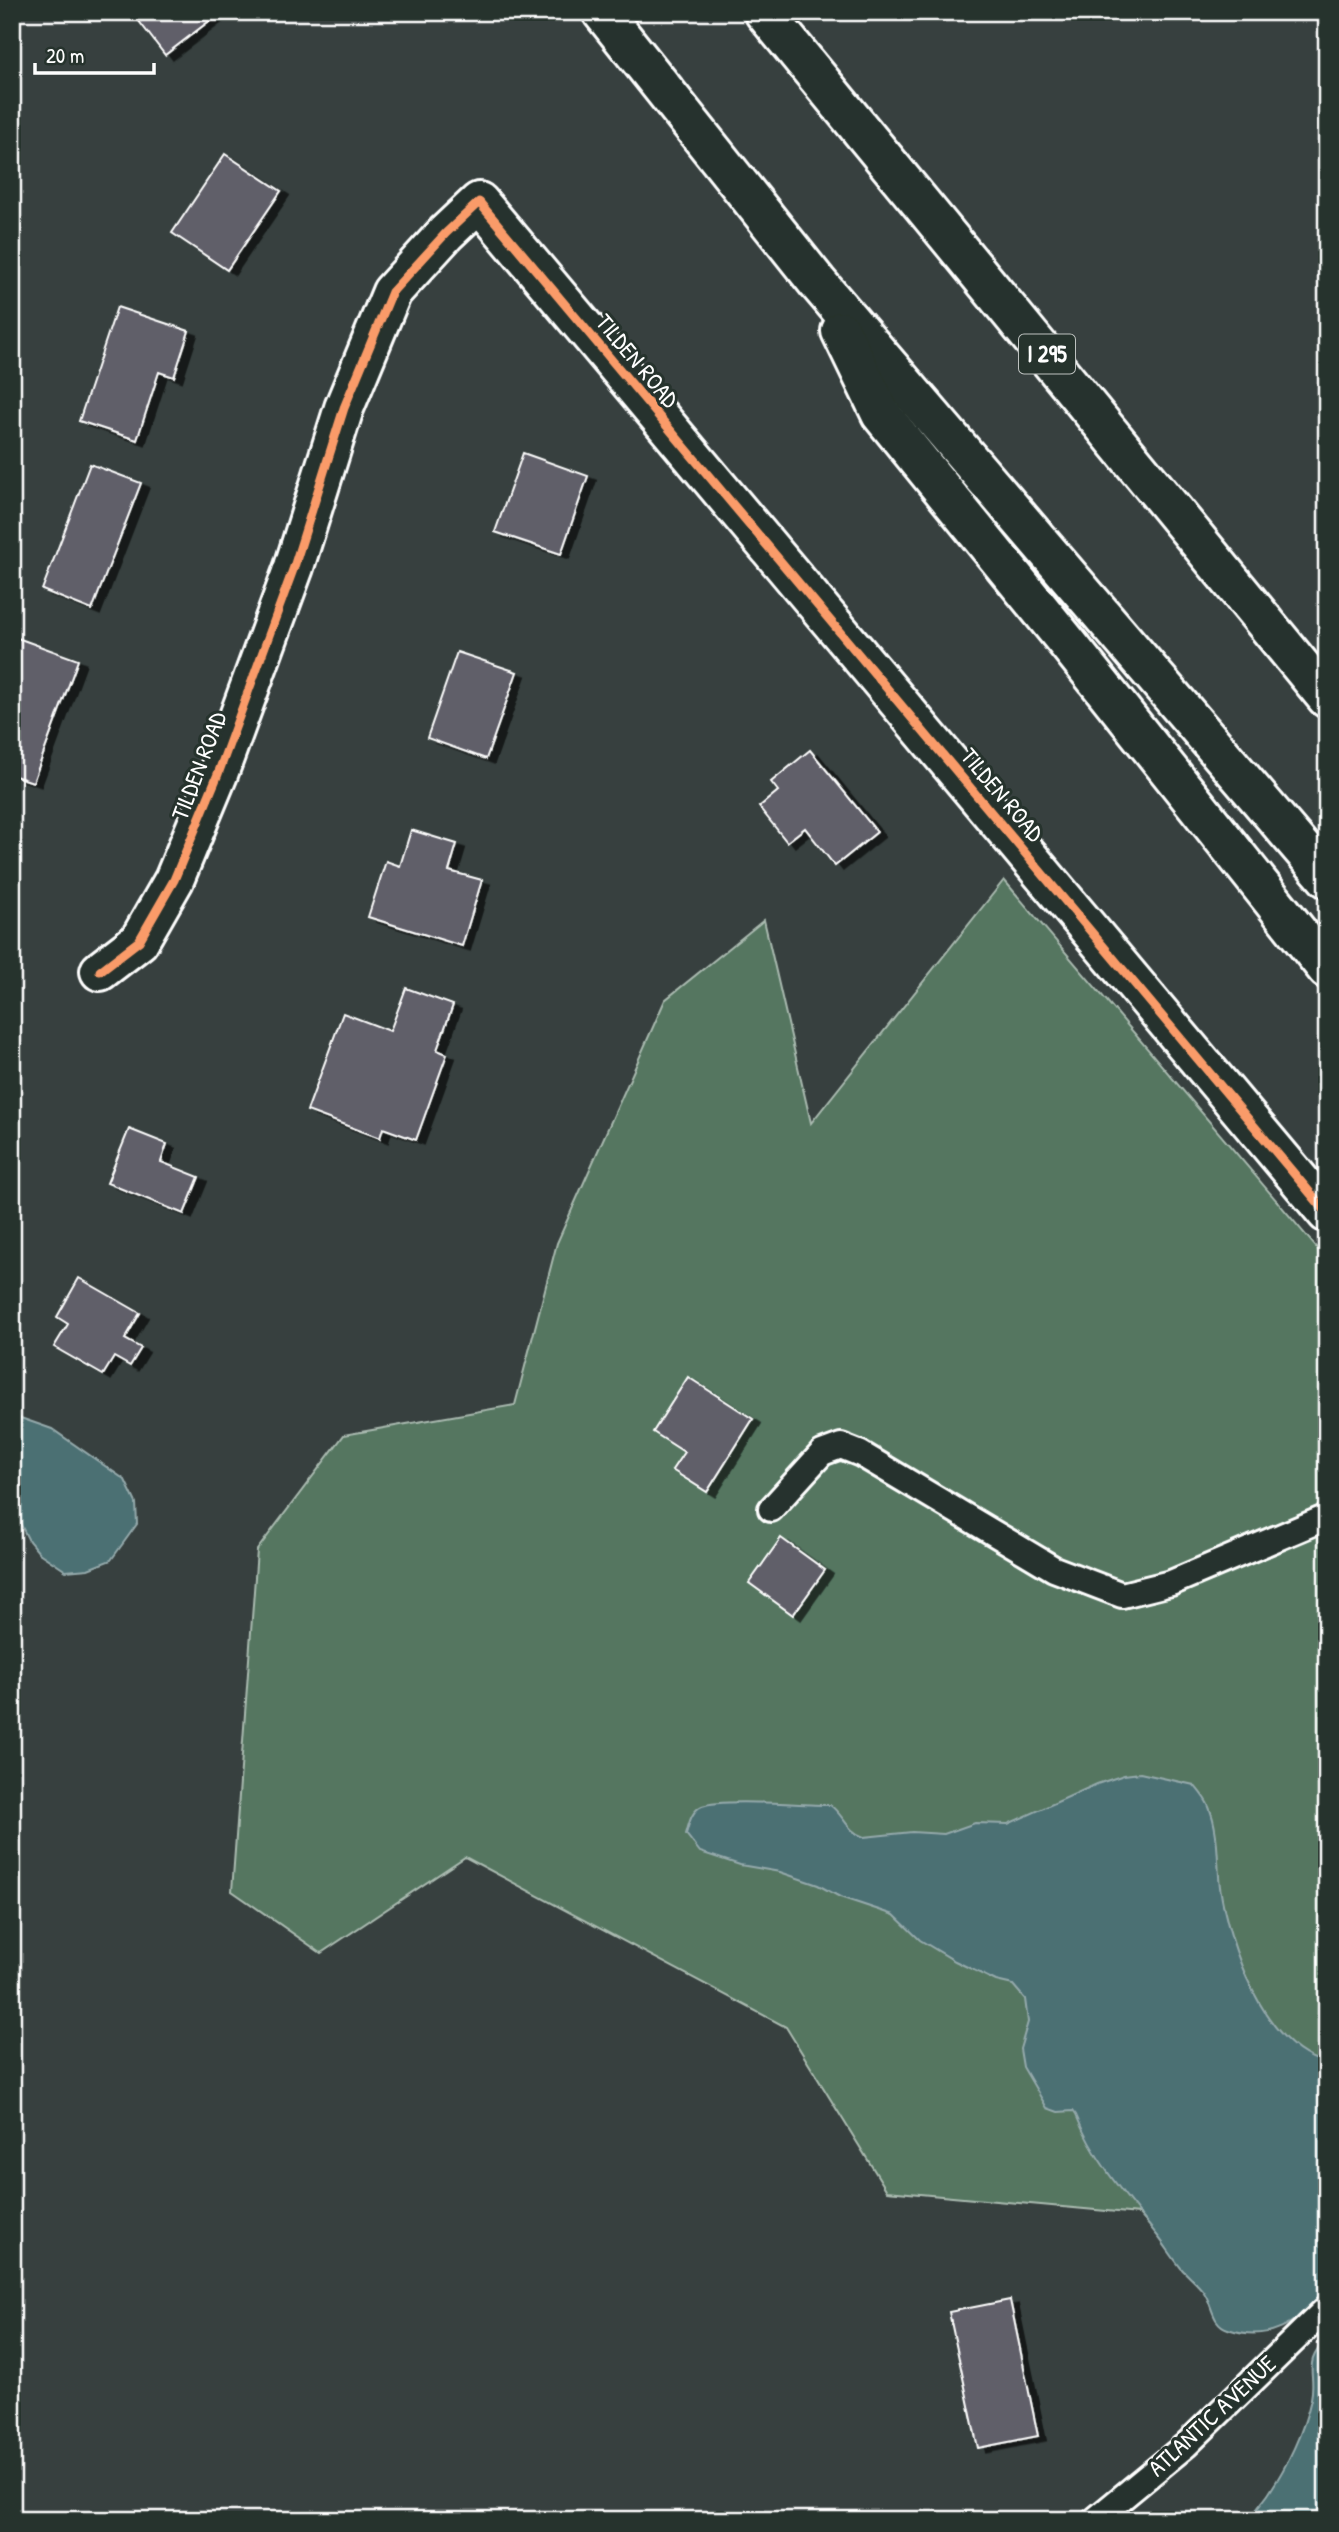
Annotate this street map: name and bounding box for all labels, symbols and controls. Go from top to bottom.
scale bar [35,32,154,76]
text: 20 m [46,41,84,70]
street label: TILDEN ROAD [589,307,687,415]
road number: I 295 [1019,334,1075,374]
street label: TILDEN ROAD [163,706,234,824]
street label: TILDEN ROAD [954,741,1052,849]
street label: ATLANTIC AVENUE [1140,2347,1283,2483]

